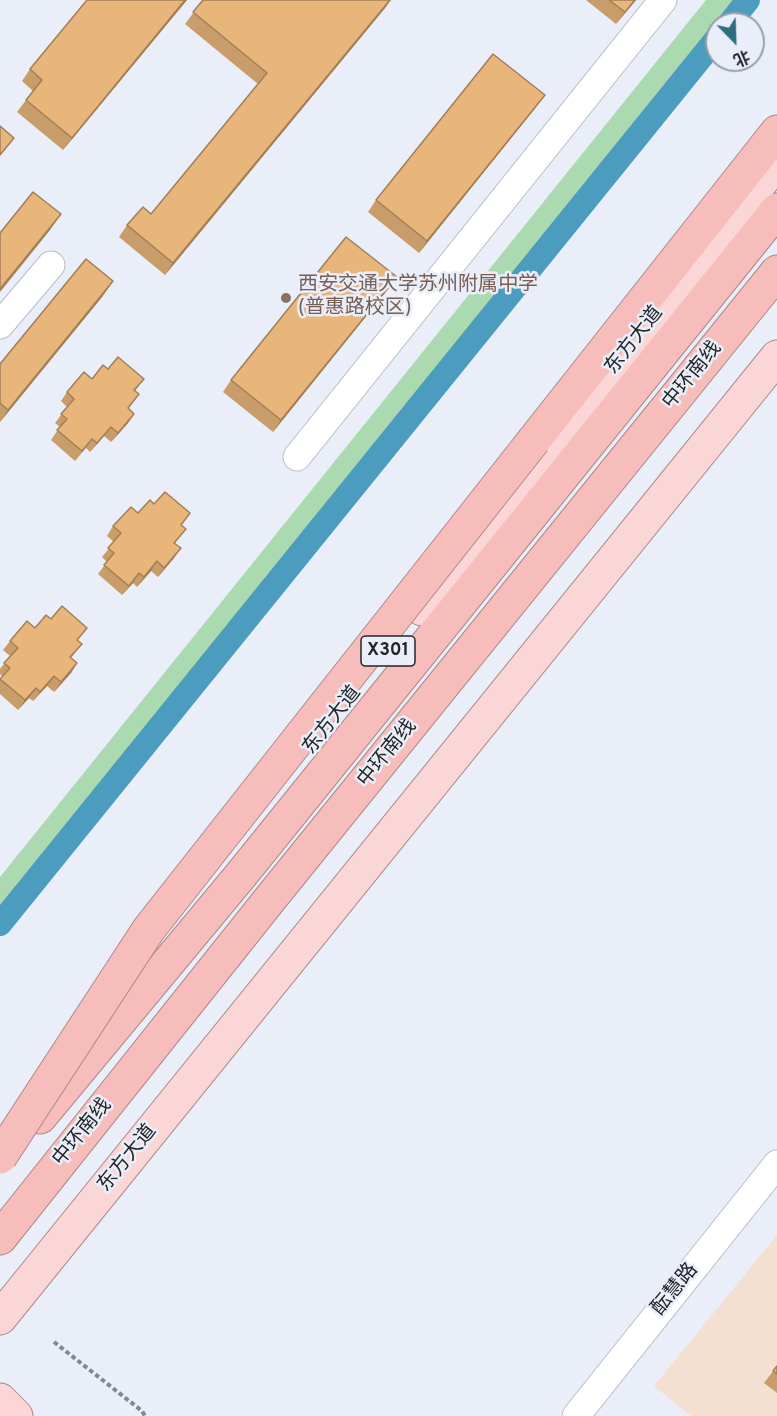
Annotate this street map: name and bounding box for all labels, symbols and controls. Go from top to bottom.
north arrow [705,12,765,72]
text: 北 [730,44,753,69]
place label: 西安交通大学苏州附属中学 (普惠路校区) [298,274,538,321]
marker: 西安交通大学苏州附属中学 (普惠路校区) [279,291,293,305]
street label: 东方大道 [601,302,669,380]
street label: 中环南线 [659,337,727,415]
road number: X301 [361,636,415,666]
street label: 东方大道 [299,682,367,760]
street label: 中环南线 [354,715,422,793]
street label: 中环南线 [49,1094,117,1172]
street label: 东方大道 [94,1120,162,1198]
street label: 酝慧路 [648,1259,704,1321]

